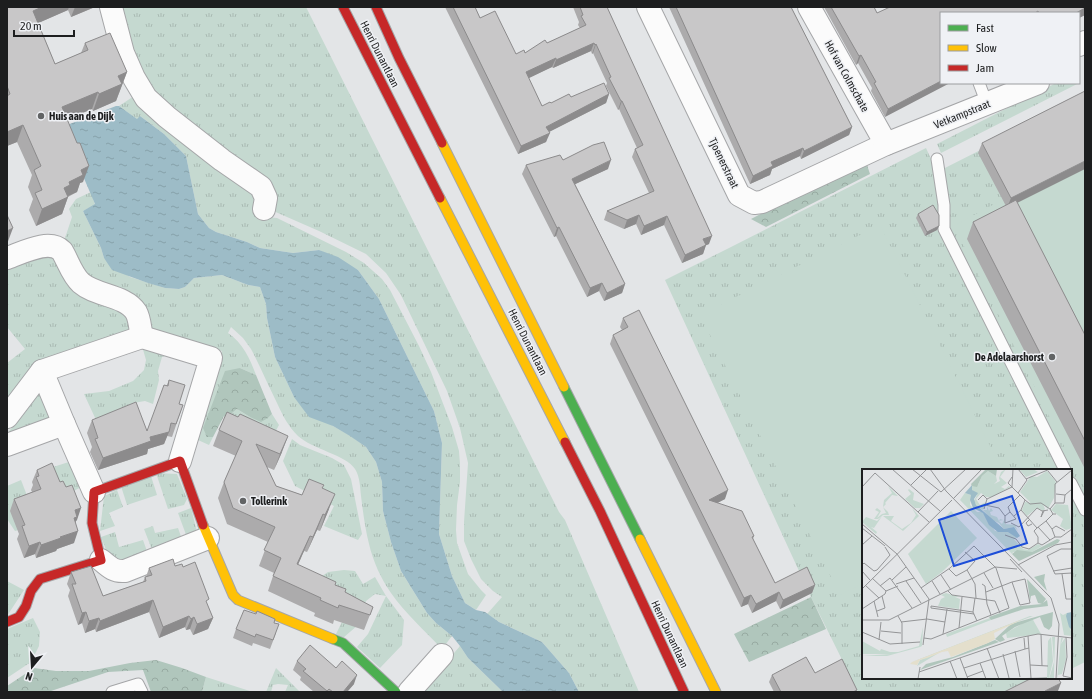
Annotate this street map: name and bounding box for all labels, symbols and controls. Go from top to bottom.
scale bar [14,12,74,38]
legend [940,12,1080,84]
text: 20 m [20,19,42,33]
street label: Henri Dunantlaan [358,19,402,89]
text: Fast [976,21,994,35]
street label: Hof van Colmschate [822,38,872,114]
text: Slow [976,41,997,55]
text: Jam [976,61,994,75]
street label: Vetkampstraat [932,97,992,131]
place label: Huis aan de Dijk [49,110,114,122]
marker: Huis aan de Dijk [36,111,46,121]
street label: Tjoenerstraat [707,136,741,190]
street label: Henri Dunantlaan [506,307,550,377]
place label: De Adelaarshorst [975,351,1045,363]
marker: De Adelaarshorst [1047,352,1057,362]
inset map [862,469,1072,679]
place label: Tollerink [251,495,287,507]
marker: Tollerink [238,496,248,506]
street label: Henri Dunantlaan [649,598,691,670]
north arrow [12,647,52,687]
text: N [24,670,34,683]

